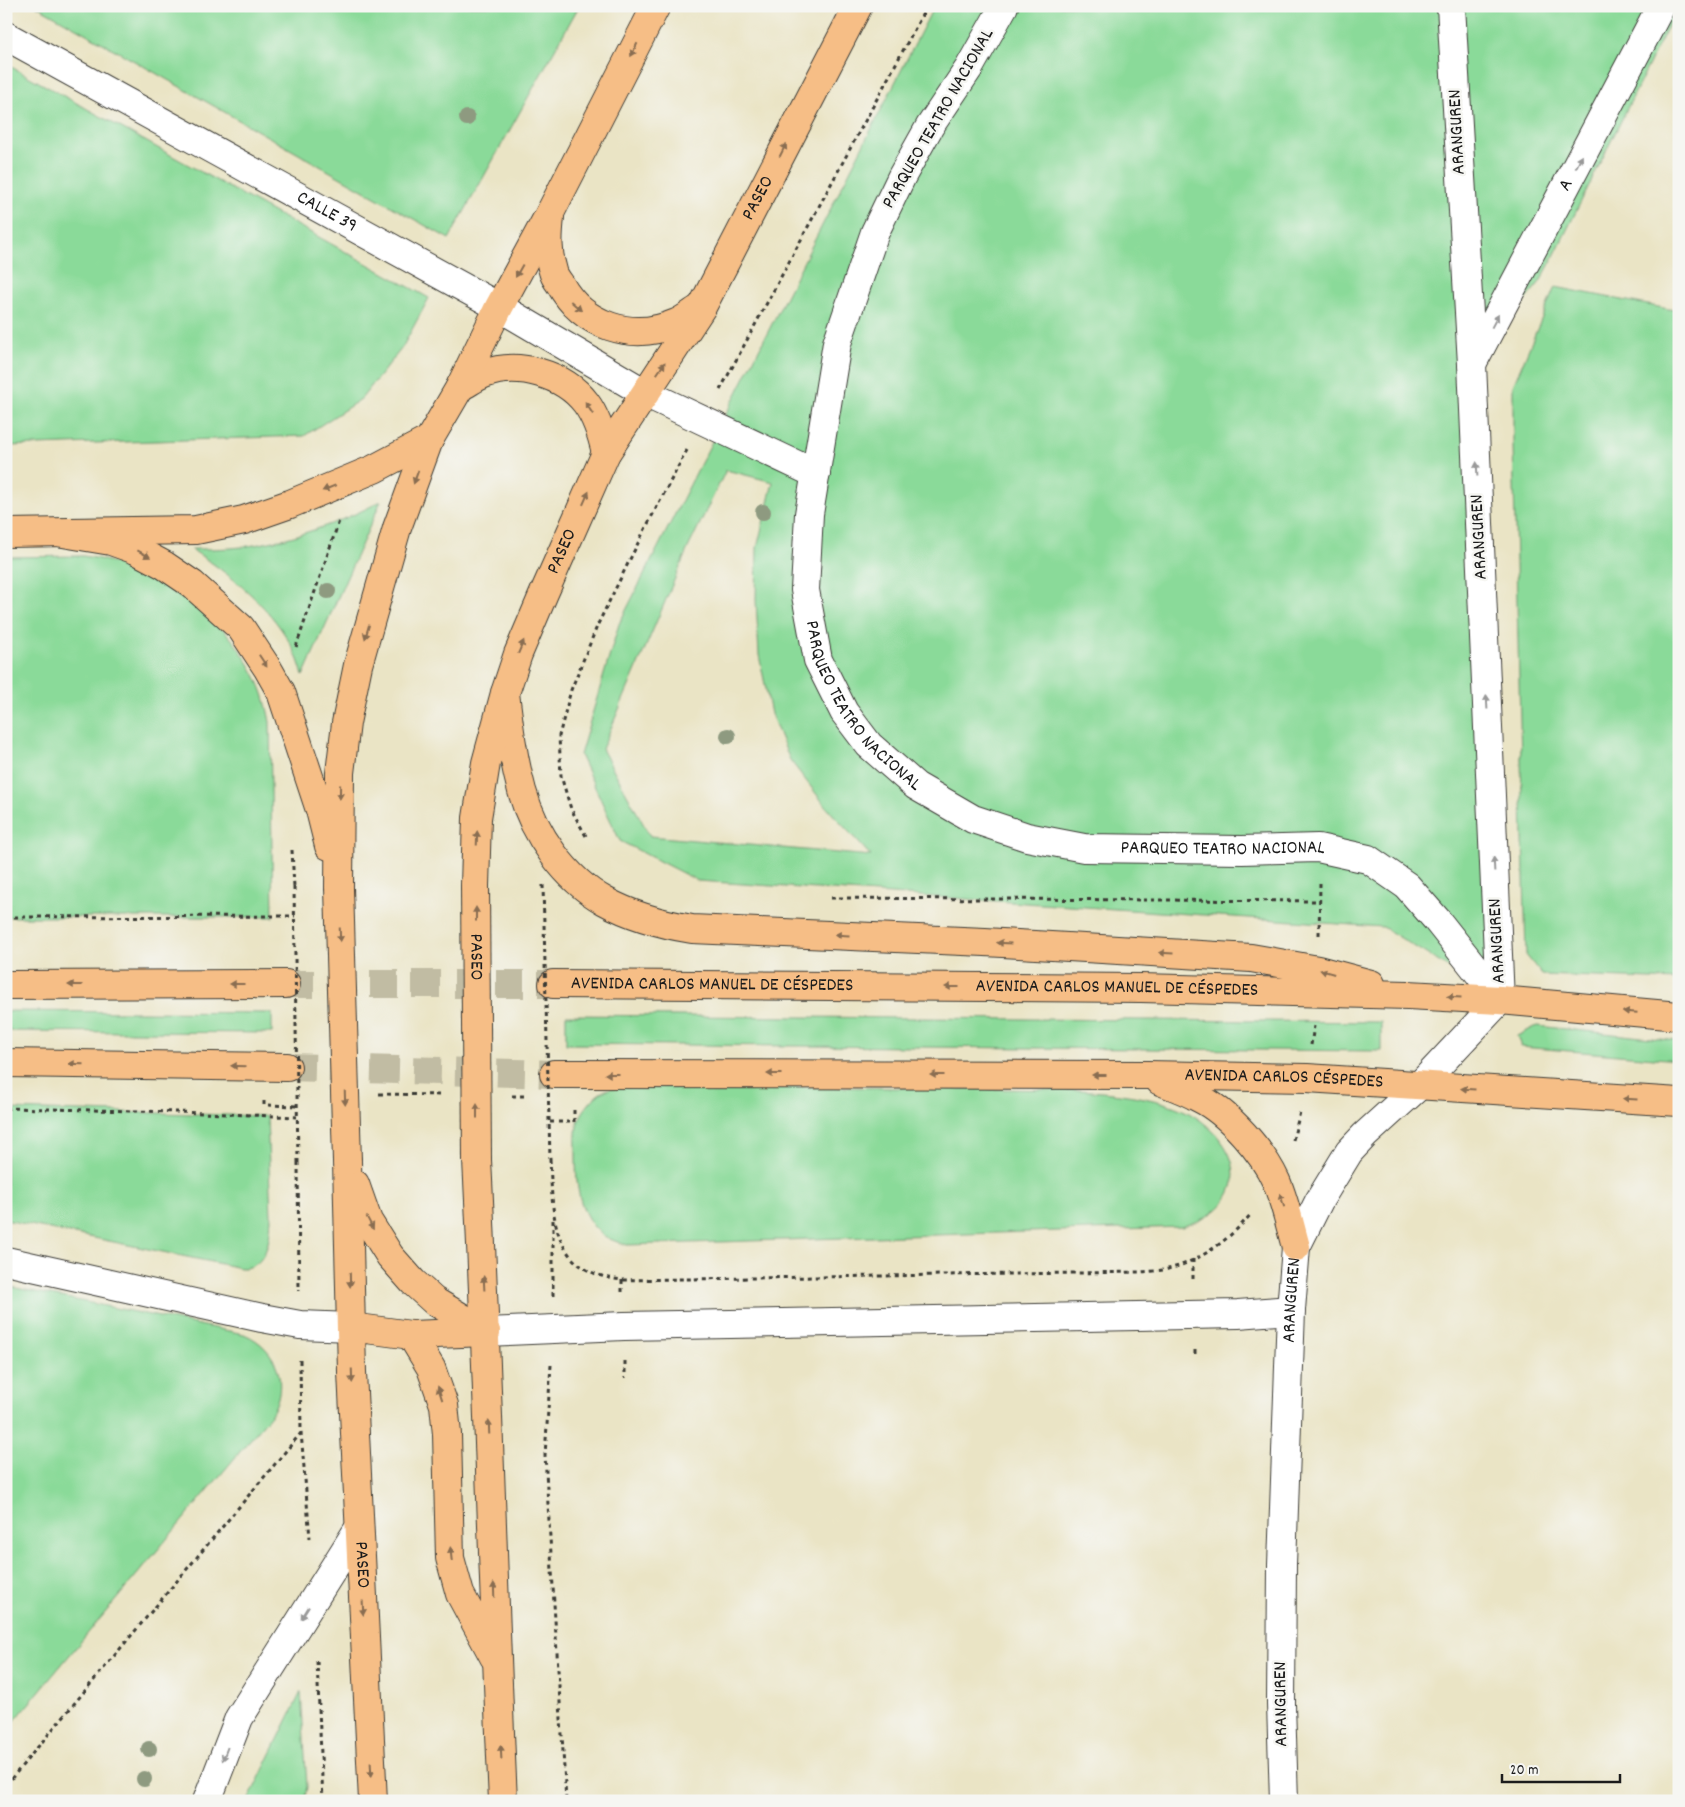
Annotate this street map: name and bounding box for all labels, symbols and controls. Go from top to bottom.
street label: PARQUEO TEATRO NACIONAL [876,23,1002,214]
one-way arrow [630,42,638,57]
street label: ARANGUREN [1442,89,1474,175]
one-way arrow [779,143,787,157]
one-way arrow [1575,154,1583,169]
street label: PASEO [736,171,781,225]
street label: A [1552,174,1581,196]
street label: CALLE 39 [292,185,362,240]
one-way arrow [515,264,523,279]
one-way arrow [570,300,582,312]
one-way arrow [1491,313,1499,328]
one-way arrow [656,361,666,375]
one-way arrow [584,401,593,415]
one-way arrow [1472,461,1480,477]
one-way arrow [412,470,420,485]
one-way arrow [322,484,336,492]
one-way arrow [583,491,591,505]
street label: ARANGUREN [1464,494,1496,580]
street label: PASEO [540,525,584,579]
one-way arrow [137,550,150,559]
street label: PARQUEO TEATRO NACIONAL [797,618,927,798]
one-way arrow [363,625,371,640]
one-way arrow [518,639,525,654]
one-way arrow [259,654,268,668]
one-way arrow [1483,694,1491,710]
one-way arrow [336,784,344,800]
one-way arrow [473,829,481,845]
street label: PARQUEO TEATRO NACIONAL [1120,835,1328,864]
one-way arrow [1490,856,1498,872]
street label: ARANGUREN [1482,898,1514,984]
one-way arrow [472,905,480,921]
one-way arrow [337,928,345,944]
one-way arrow [833,931,849,939]
street label: PASEO [462,933,489,981]
one-way arrow [996,938,1012,946]
one-way arrow [1158,948,1174,956]
one-way arrow [1320,968,1335,976]
street label: AVENIDA CARLOS MANUEL DE CÉSPEDES [571,971,853,1000]
street label: AVENIDA CARLOS MANUEL DE CÉSPEDES [976,973,1259,1005]
one-way arrow [229,980,245,988]
one-way arrow [67,981,83,989]
one-way arrow [944,983,960,991]
one-way arrow [1446,993,1462,1001]
one-way arrow [1622,1008,1638,1016]
one-way arrow [67,1060,83,1068]
one-way arrow [230,1062,246,1070]
street label: AVENIDA CARLOS CÉSPEDES [1184,1062,1384,1096]
one-way arrow [603,1070,619,1078]
one-way arrow [766,1070,782,1078]
one-way arrow [928,1071,944,1079]
one-way arrow [1091,1071,1107,1079]
one-way arrow [1460,1085,1476,1093]
one-way arrow [341,1090,349,1106]
one-way arrow [1622,1095,1638,1103]
one-way arrow [473,1103,481,1119]
one-way arrow [1277,1193,1285,1208]
one-way arrow [366,1216,374,1230]
street label: ARANGUREN [1276,1257,1309,1343]
one-way arrow [346,1272,354,1288]
one-way arrow [479,1275,487,1291]
one-way arrow [348,1368,356,1384]
one-way arrow [436,1385,443,1400]
one-way arrow [485,1419,493,1435]
street label: PASEO [347,1541,376,1589]
one-way arrow [447,1546,455,1562]
one-way arrow [490,1581,498,1597]
one-way arrow [359,1600,367,1616]
one-way arrow [300,1607,309,1620]
street label: ARANGUREN [1268,1661,1296,1747]
one-way arrow [496,1744,504,1760]
one-way arrow [221,1747,229,1762]
scale bar [1502,1752,1620,1784]
text: 20 m [1510,1760,1538,1782]
one-way arrow [367,1763,375,1779]

